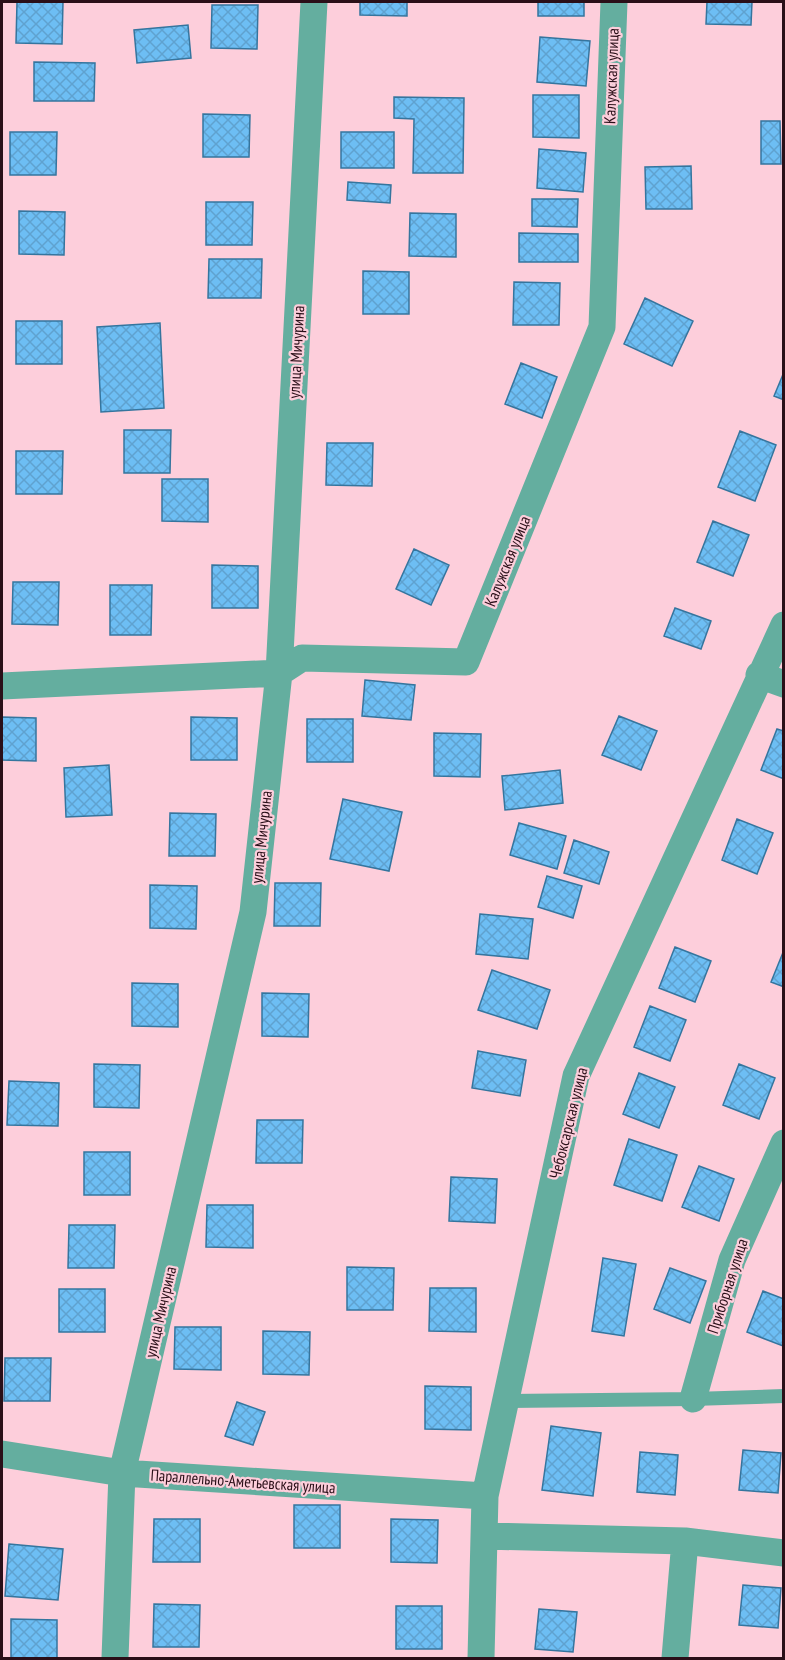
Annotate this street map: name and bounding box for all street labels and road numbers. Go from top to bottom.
street label: Калужская улица [599,28,623,124]
street label: улица Мичурина [284,305,308,399]
street label: Калужская улица [480,513,534,609]
street label: улица Мичурина [246,790,276,884]
street label: Чебоксарская улица [545,1065,591,1181]
street label: Приборная улица [702,1236,752,1336]
street label: улица Мичурина [140,1264,180,1360]
street label: Параллельно-Аметьевская улица [150,1465,336,1497]

